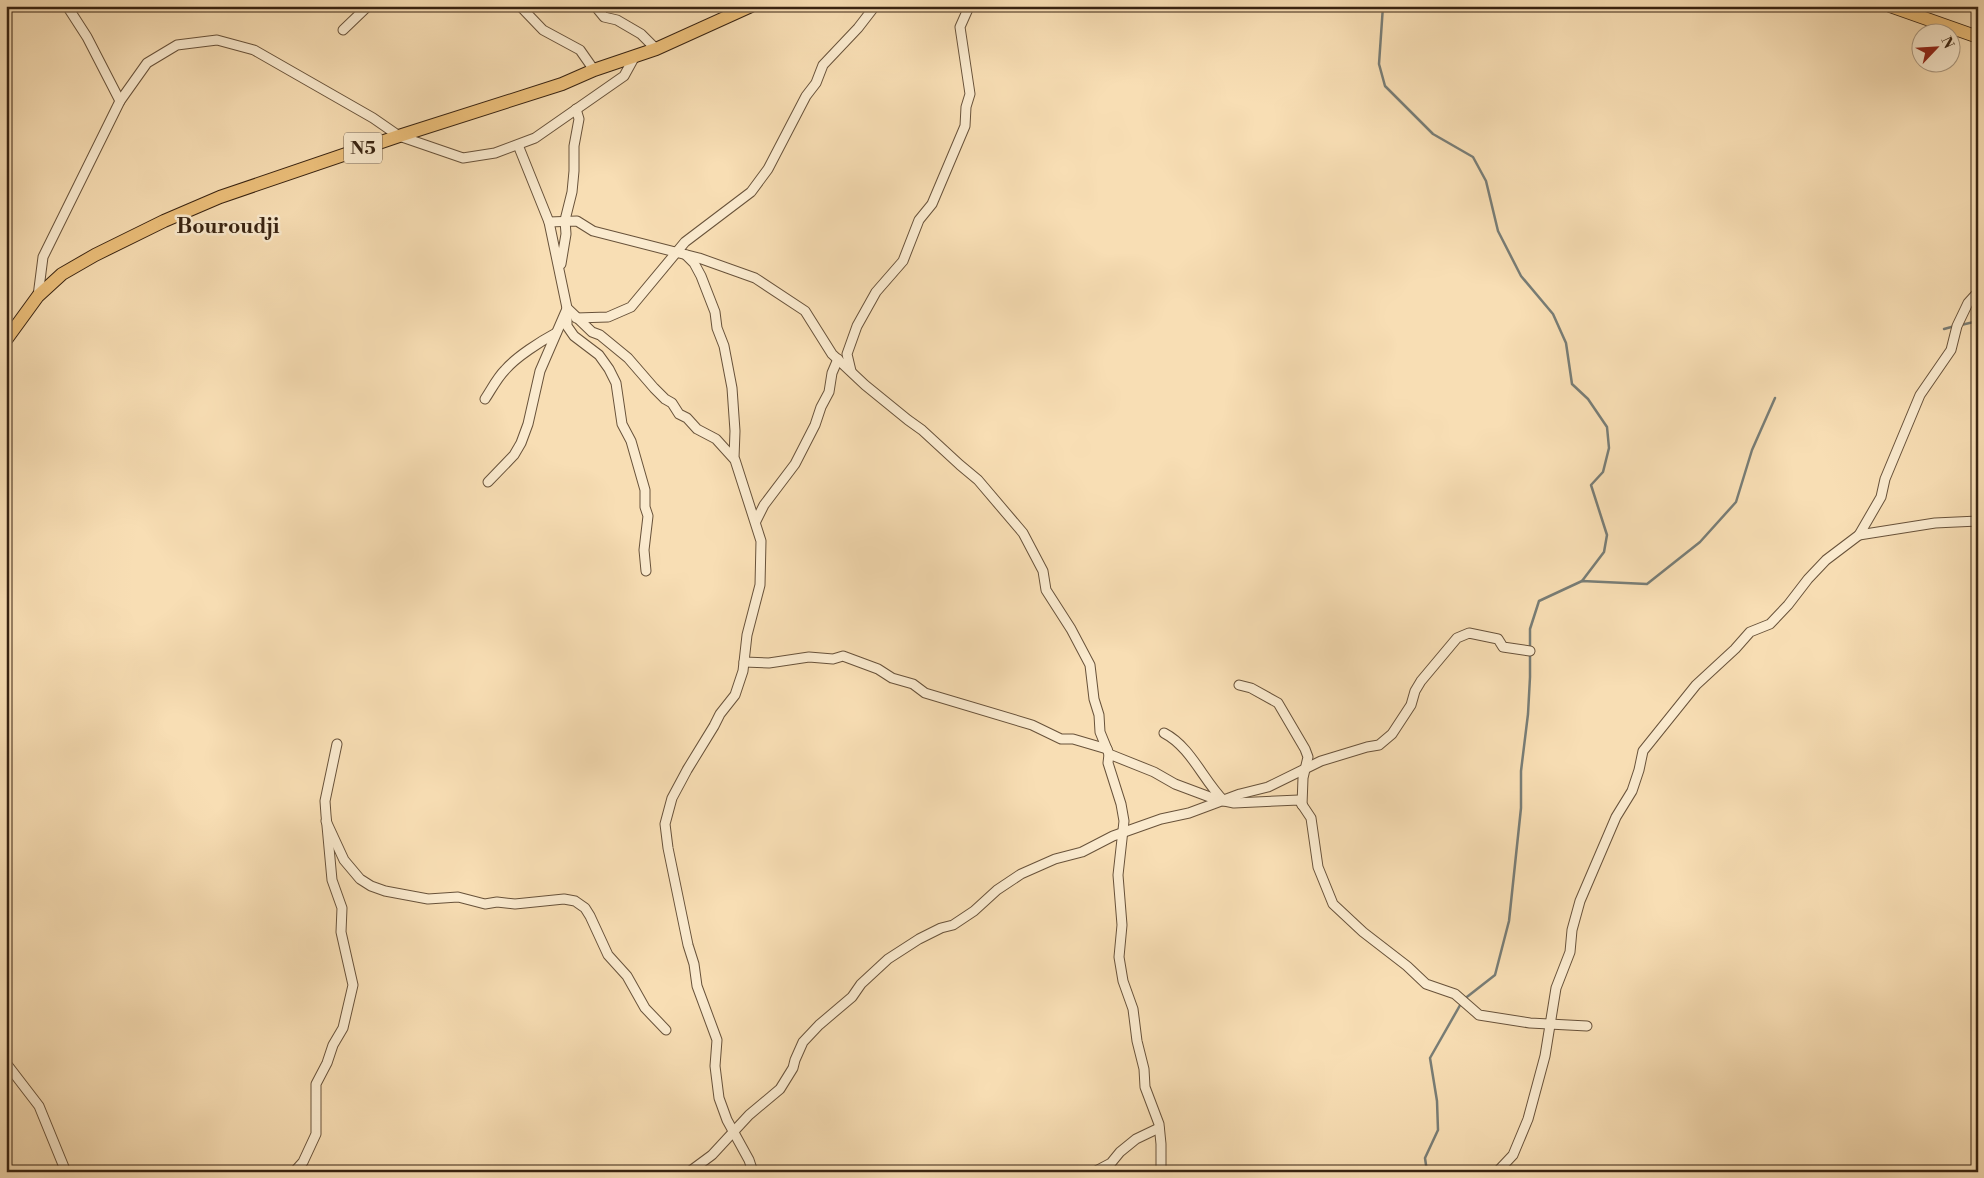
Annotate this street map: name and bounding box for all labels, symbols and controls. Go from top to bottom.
north arrow [1912,22,1962,72]
text: N [1936,34,1957,52]
road number: N5 [344,132,382,164]
district label: Bouroudji [176,214,280,240]

